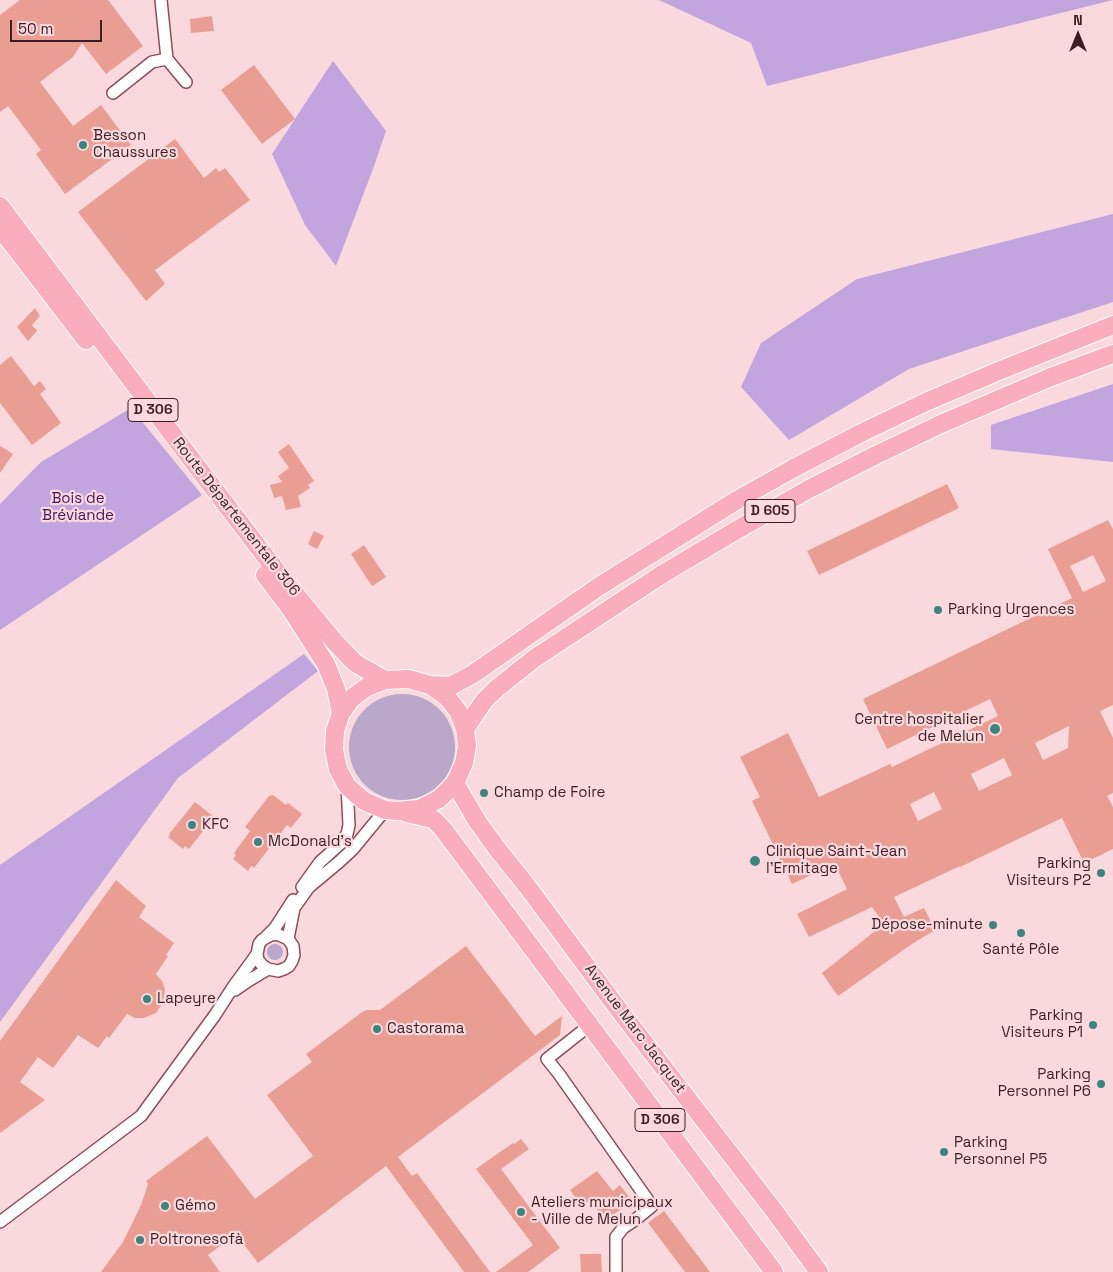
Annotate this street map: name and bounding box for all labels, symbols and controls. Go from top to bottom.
scale bar [12,10,105,42]
north arrow [1053,10,1103,60]
text: N [1073,11,1083,29]
text: 50 m [18,19,53,38]
place label: Besson Chaussures [93,127,177,162]
marker: Besson Chaussures [77,139,89,151]
road number: D 306 [128,398,178,422]
street label: Route Départementale 306 [169,434,303,600]
park label: Bois de Bréviande [42,490,114,525]
road number: D 605 [745,500,795,522]
place label: Parking Urgences [948,601,1074,619]
marker: Parking Urgences [932,604,944,616]
place label: Centre hospitalier de Melun [854,711,984,746]
marker: Centre hospitalier de Melun [988,722,1002,736]
place label: Champ de Foire [494,784,605,802]
marker: Champ de Foire [478,787,490,799]
place label: KFC [202,816,229,834]
marker: KFC [186,819,198,831]
place label: McDonald's [268,833,352,851]
marker: McDonald's [252,836,264,848]
place label: Clinique Saint-Jean l'Ermitage [766,843,907,878]
marker: Clinique Saint-Jean l'Ermitage [748,854,762,868]
place label: Parking Visiteurs P2 [1006,855,1091,890]
marker: Parking Visiteurs P2 [1095,867,1107,879]
place label: Dépose-minute [871,916,983,934]
marker: Dépose-minute [987,919,999,931]
marker: Santé Pôle [1015,927,1027,939]
place label: Santé Pôle [983,941,1059,959]
street label: Avenue Marc Jacquet [581,961,689,1097]
place label: Lapeyre [157,990,216,1008]
marker: Lapeyre [141,993,153,1005]
place label: Parking Visiteurs P1 [1001,1007,1083,1042]
marker: Parking Visiteurs P1 [1087,1019,1099,1031]
place label: Castorama [387,1020,464,1038]
marker: Castorama [371,1023,383,1035]
place label: Parking Personnel P6 [998,1066,1091,1101]
marker: Parking Personnel P6 [1095,1078,1107,1090]
road number: D 306 [635,1108,685,1132]
place label: Parking Personnel P5 [954,1134,1047,1169]
marker: Parking Personnel P5 [938,1146,950,1158]
place label: Ateliers municipaux - Ville de Melun [531,1194,673,1229]
place label: Gémo [175,1197,216,1215]
marker: Gémo [159,1200,171,1212]
marker: Ateliers municipaux - Ville de Melun [515,1206,527,1218]
place label: Poltronesofà [150,1231,243,1249]
marker: Poltronesofà [134,1234,146,1246]

